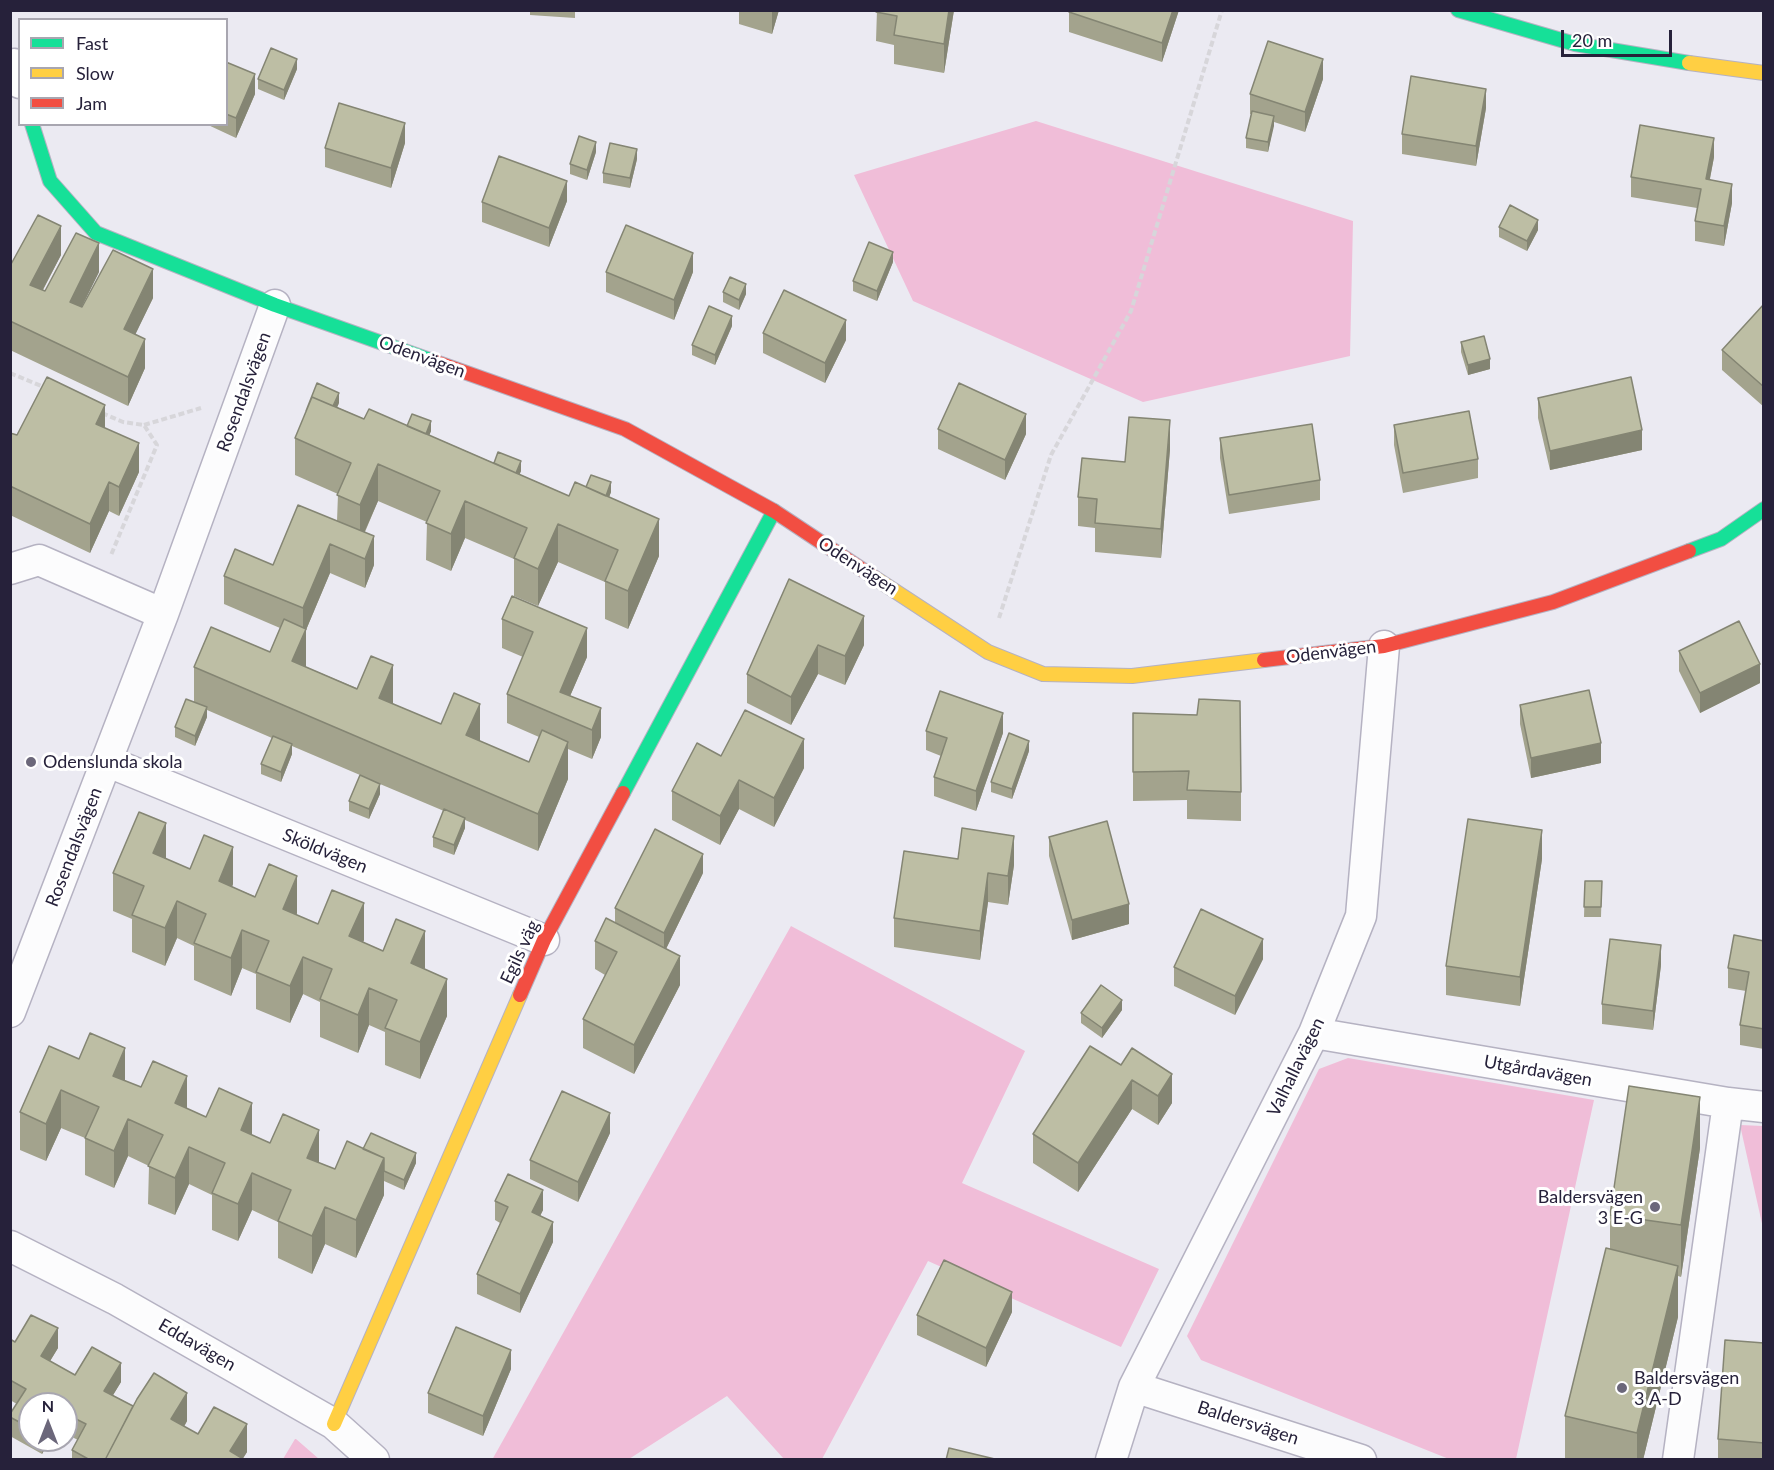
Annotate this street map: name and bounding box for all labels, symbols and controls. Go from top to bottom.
legend [18,18,228,126]
scale bar [1564,18,1675,56]
text: 20 m [1572,29,1612,51]
text: Fast [76,32,108,54]
text: Slow [76,62,114,84]
text: Jam [76,92,107,114]
street label: Rosendalsvägen [212,329,276,455]
street label: Odenvägen [376,331,468,383]
street label: Odenvägen [814,532,902,600]
street label: Odenvägen [1285,636,1377,668]
place label: Odenslunda skola [43,751,182,773]
marker: Odenslunda skola [24,755,38,769]
street label: Rosendalsvägen [41,784,107,910]
street label: Sköldvägen [279,824,371,878]
street label: Egils väg [496,917,544,987]
street label: Valhallavägen [1263,1014,1329,1120]
street label: Utgårdavägen [1482,1051,1594,1091]
place label: Baldersvägen 3 E-G [1538,1186,1643,1228]
marker: Baldersvägen 3 E-G [1648,1200,1662,1214]
street label: Eddavägen [154,1314,240,1376]
place label: Baldersvägen 3 A-D [1634,1367,1739,1410]
marker: Baldersvägen 3 A-D [1615,1381,1629,1395]
north arrow [18,1392,78,1452]
text: N [42,1396,54,1415]
street label: Baldersvägen [1195,1396,1301,1450]

